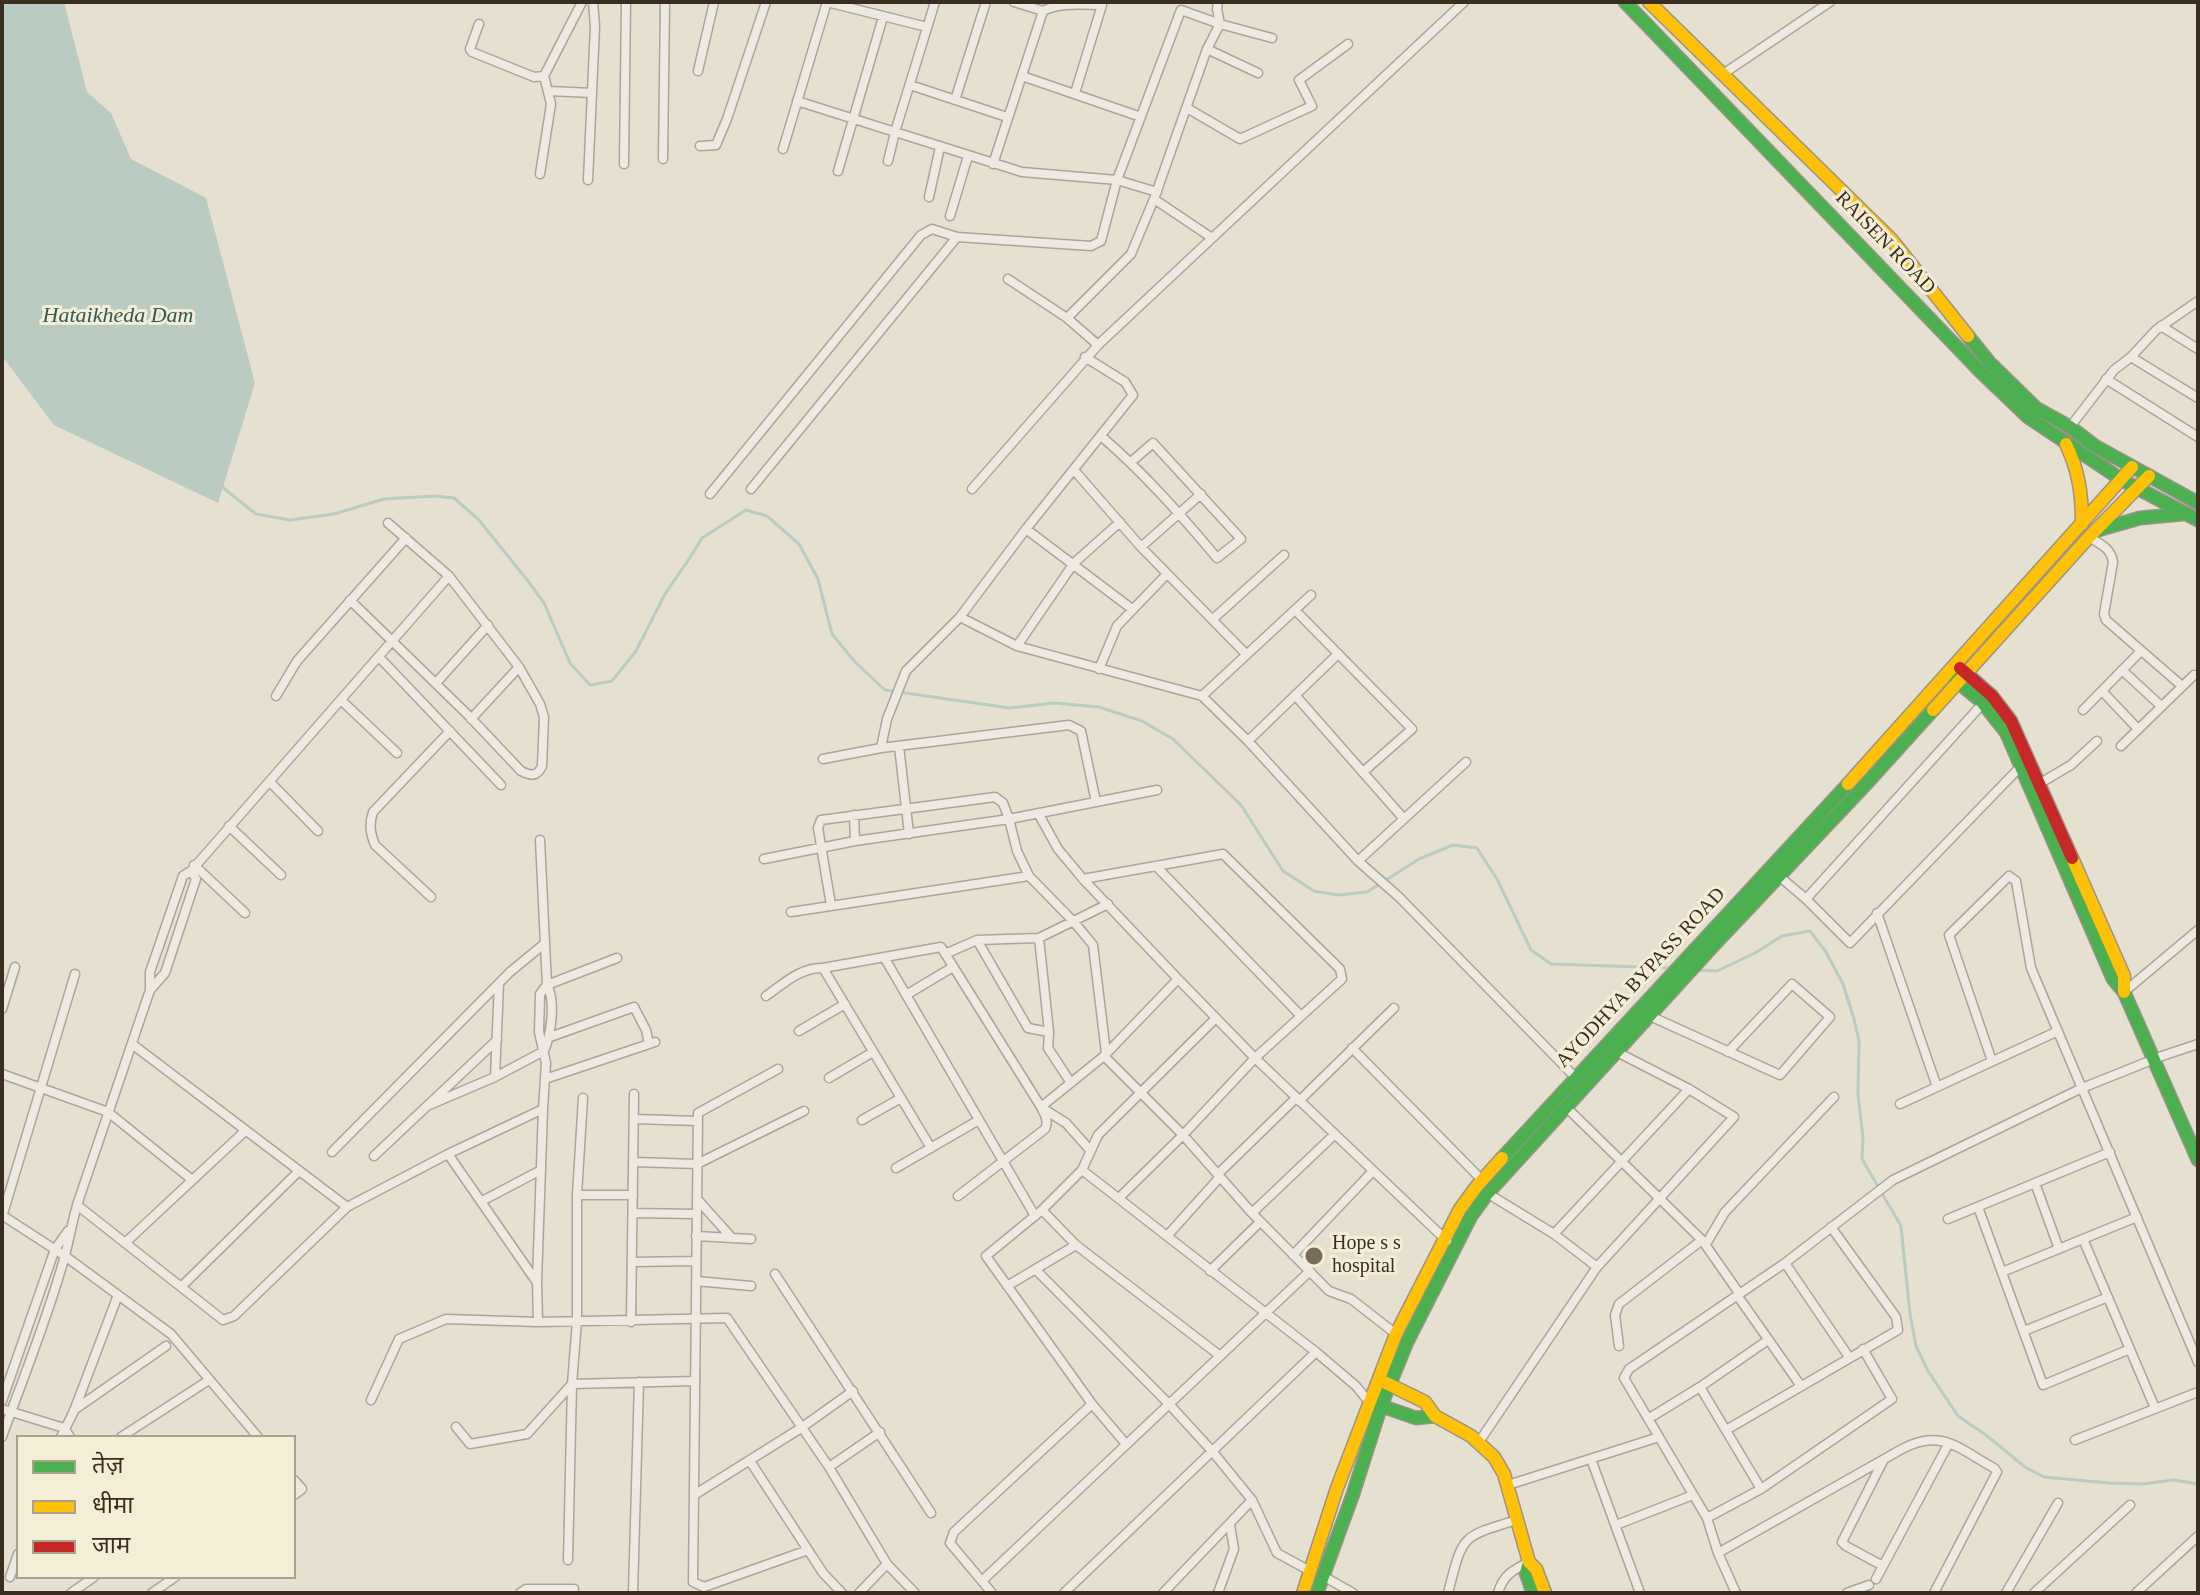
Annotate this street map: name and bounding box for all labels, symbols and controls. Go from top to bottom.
street label: RAISEN ROAD [1830,187,1940,299]
water label: Hataikheda Dam [43,303,193,329]
street label: AYODHYA BYPASS ROAD [1551,883,1731,1073]
place label: Hope s s hospital [1332,1232,1401,1279]
marker: Hope s s hospital [1303,1245,1325,1267]
legend [16,1435,296,1579]
text: तेज़ [92,1452,124,1478]
text: धीमा [92,1492,134,1518]
text: जाम [92,1532,130,1558]

